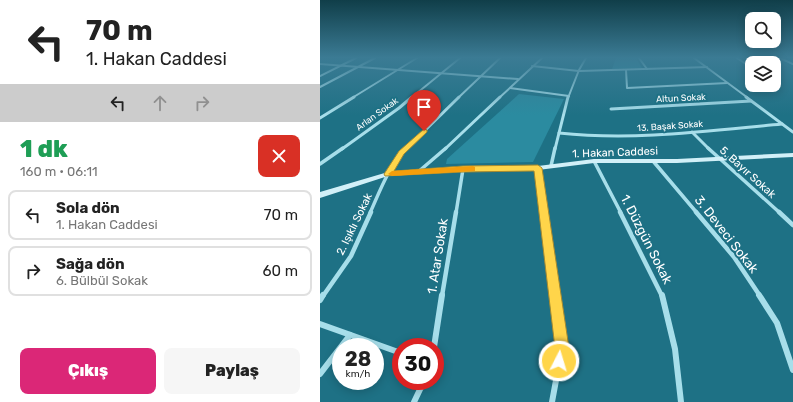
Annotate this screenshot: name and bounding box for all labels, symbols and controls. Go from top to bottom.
map controls [745,12,781,92]
button: search [745,12,781,48]
text: 70 m [86,14,153,47]
icon: left [20,16,72,68]
text: 1. Hakan Caddesi [86,48,227,70]
button: layers [745,56,781,92]
pin [407,90,441,131]
icon: left [107,92,129,114]
icon: ahead [149,92,171,114]
icon: right [191,92,213,114]
street label: Altun Sokak [656,92,706,104]
street label: Arlan Sokak [354,95,400,133]
icon: arrive [413,96,435,118]
street label: 13. Başak Sokak [637,119,704,133]
text: 1 dk [20,135,68,163]
button: close [258,135,300,177]
street label: 5. Bayır Sokak [717,144,779,201]
street label: 1. Hakan Caddesi [572,145,658,160]
text: 160 m · 06:11 [20,164,98,179]
street label: 2. Işıklı Sokak [334,191,375,257]
street label: 1. Düzgün Sokak [617,192,676,287]
street label: 3. Deveci Sokak [692,193,762,276]
text: Sola dön [56,199,120,217]
icon: left [22,204,44,226]
text: 70 m [264,206,298,224]
text: 1. Hakan Caddesi [56,217,158,232]
street label: 1. Atar Sokak [424,217,451,295]
text: Sağa dön [56,255,125,273]
icon: right [22,260,44,282]
text: 60 m [262,262,298,280]
text: 6. Bülbül Sokak [56,273,148,288]
speed limit sign: 30 [392,338,444,390]
position arrow [538,340,580,382]
text: 28 [345,347,371,371]
button: Çıkış [20,348,156,394]
button: Paylaş [164,348,300,394]
text: km/h [346,368,370,380]

